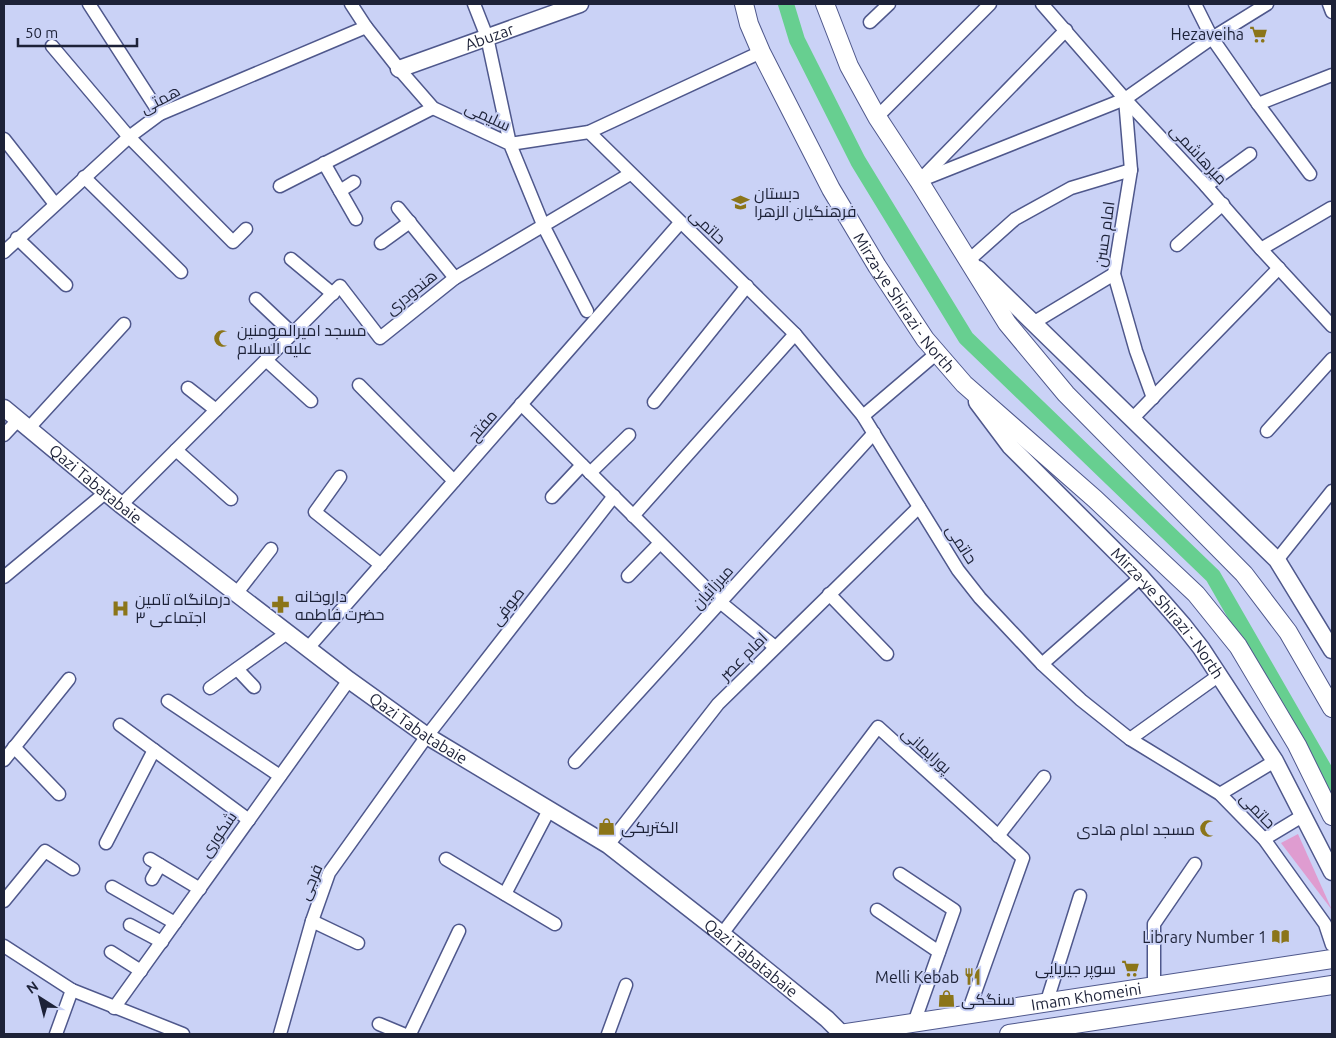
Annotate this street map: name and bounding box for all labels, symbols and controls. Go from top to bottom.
scale bar [18,15,136,47]
street label: Abuzar [463,20,516,54]
text: 50 m [25,24,58,41]
supermarket icon: Hezaveiha [1248,24,1268,44]
place label: Hezaveiha [1171,25,1244,43]
street label: همتی [137,81,184,119]
street label: سلیمی [462,98,513,136]
street label: میرهاشمی [1165,120,1231,189]
place label: دبستان فرهنگیان الزهرا [754,184,856,222]
school or university icon: دبستان فرهنگیان الزهرا [730,192,750,212]
street label: امام حسن [1090,200,1121,269]
street label: حاتمی [685,205,730,249]
street label: Mirza-ye Shirazi - North [850,229,959,376]
street label: هندودری [382,266,442,320]
place label: مسجد امیرالمومنین علیه السلام [237,321,367,360]
mosque icon: مسجد امیرالمومنین علیه السلام [213,329,233,349]
street label: مفتح [464,406,503,446]
street label: Qazi Tabatabaie [46,440,146,527]
street label: حاتمی [941,521,981,568]
street label: Mirza-ye Shirazi - North [1108,544,1227,682]
street label: میرزائیان [688,561,738,614]
street label: صوفی [487,583,529,630]
place label: داروخانه حضرت فاطمه [295,587,384,624]
place label: درمانگاه تامین اجتماعی ۳ [135,590,230,628]
pharmacy icon: داروخانه حضرت فاطمه [271,595,291,615]
hospital icon: درمانگاه تامین اجتماعی ۳ [111,598,131,618]
street label: امام عصر [715,628,773,687]
street label: Qazi Tabatabaie [366,689,471,767]
street label: پورایمانی [897,723,956,780]
street label: حاتمی [1235,788,1279,833]
street label: شکوری [196,808,242,861]
shop icon: الکتریکی [597,817,617,837]
place label: الکتریکی [621,818,679,838]
mosque icon: مسجد امام هادی [1199,819,1219,839]
place label: مسجد امام هادی [1077,820,1195,841]
street label: فرجی [294,861,327,904]
street label: Qazi Tabatabaie [701,915,801,1001]
library icon: Library Number 1 [1271,927,1291,947]
place label: Library Number 1 [1142,928,1267,946]
supermarket icon: سوپر جیریایی [1120,958,1140,978]
place label: سوپر جیریایی [1035,959,1116,980]
restaurant icon: Melli Kebab [963,967,983,987]
place label: Melli Kebab [875,968,959,986]
north arrow [15,973,65,1023]
text: N [23,978,41,997]
street label: Imam Khomeini [1030,979,1143,1014]
shop icon: سنگکی [937,989,957,1009]
place label: سنگکی [961,990,1015,1010]

